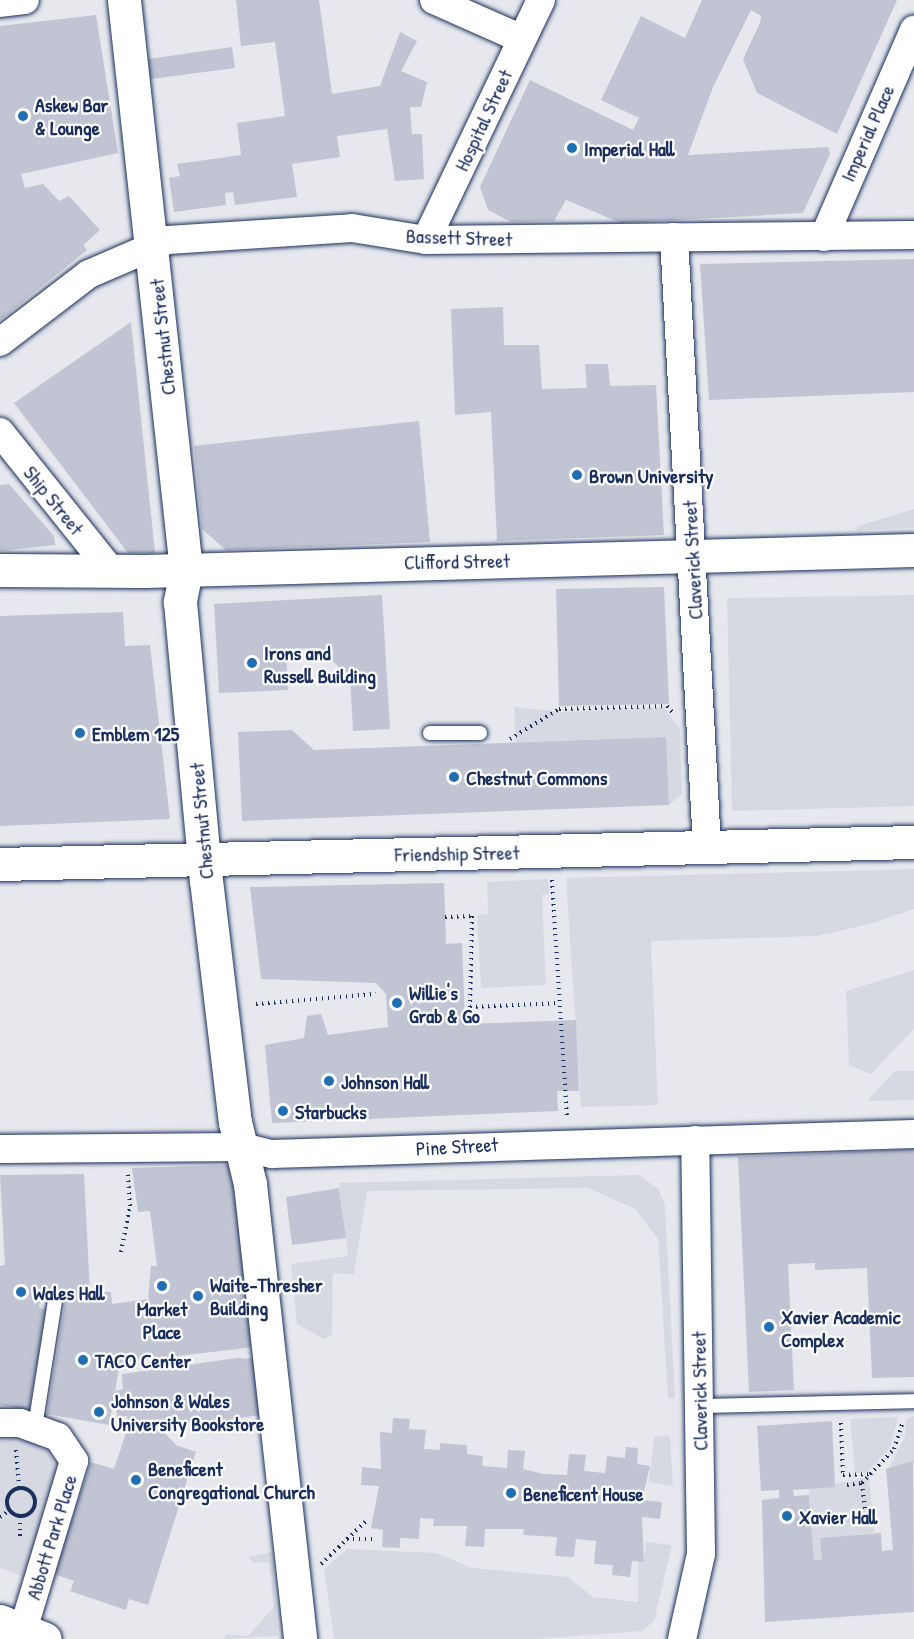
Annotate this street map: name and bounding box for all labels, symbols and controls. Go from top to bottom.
street label: Hospital Street [449,65,517,175]
street label: Imperial Place [835,81,899,185]
place label: Askew Bar & Lounge [35,92,108,139]
marker: Askew Bar & Lounge [16,109,30,123]
place label: Imperial Hall [584,136,675,160]
marker: Imperial Hall [565,141,579,155]
street label: Bassett Street [405,223,513,251]
street label: Chestnut Street [144,278,180,396]
street label: Ship Street [19,461,89,539]
place label: Brown University [589,463,713,487]
marker: Brown University [570,468,584,482]
street label: Claverick Street [677,500,707,620]
street label: Clifford Street [404,548,510,574]
place label: Irons and Russell Building [264,640,376,687]
marker: Irons and Russell Building [245,656,259,670]
place label: Emblem 125 [92,721,179,745]
marker: Emblem 125 [73,726,87,740]
street label: Chestnut Street [184,762,218,880]
place label: Chestnut Commons [466,765,607,789]
marker: Chestnut Commons [447,770,461,784]
street label: Friendship Street [394,840,520,866]
place label: Willie's Grab & Go [409,980,480,1027]
marker: Willie's Grab & Go [390,996,404,1010]
place label: Johnson Hall [341,1069,429,1093]
marker: Johnson Hall [322,1074,336,1088]
place label: Starbucks [295,1099,367,1123]
marker: Starbucks [276,1104,290,1118]
street label: Pine Street [415,1132,499,1160]
place label: Waite-Thresher Building [210,1272,323,1319]
marker: Market Place [155,1279,169,1293]
place label: Wales Hall [33,1280,105,1304]
marker: Wales Hall [14,1285,28,1299]
marker: Waite-Thresher Building [191,1289,205,1303]
place label: Market Place [137,1296,187,1343]
place label: Xavier Academic Complex [781,1304,901,1351]
marker: Xavier Academic Complex [762,1320,776,1334]
street label: Claverick Street [686,1331,712,1451]
place label: TACO Center [95,1348,191,1372]
marker: TACO Center [76,1353,90,1367]
place label: Johnson & Wales University Bookstore [111,1388,264,1435]
marker: Johnson & Wales University Bookstore [92,1405,106,1419]
place label: Beneficent Congregational Church [148,1456,315,1503]
street label: Abbott Park Place [21,1472,81,1602]
marker: Beneficent Congregational Church [129,1473,143,1487]
place label: Beneficent House [523,1481,643,1505]
marker: Beneficent House [504,1486,518,1500]
place label: Xavier Hall [799,1504,877,1528]
marker: Xavier Hall [780,1509,794,1523]

